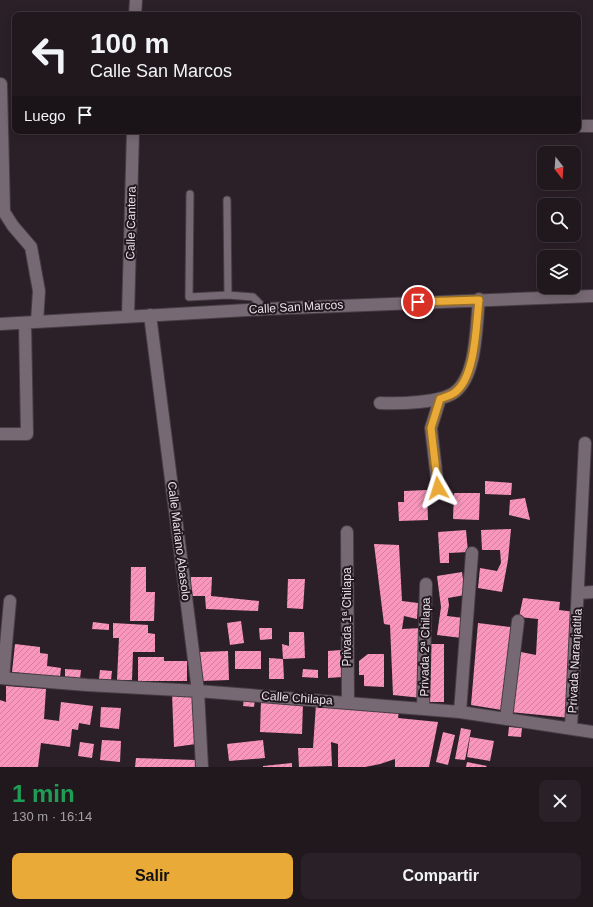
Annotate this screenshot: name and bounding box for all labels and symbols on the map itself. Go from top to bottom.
north arrow [537,146,581,190]
street label: Calle Cantera [123,186,139,260]
pin [401,285,435,319]
street label: Calle San Marcos [248,298,344,316]
position arrow [417,467,459,509]
street label: Calle Mariano Abasolo [165,481,193,602]
street label: Privada 1ª Chilapa [340,567,354,667]
street label: Privada 2ª Chilapa [417,597,433,697]
street label: Privada Naranjatitla [565,608,585,714]
street label: Calle Chilapa [261,689,333,707]

